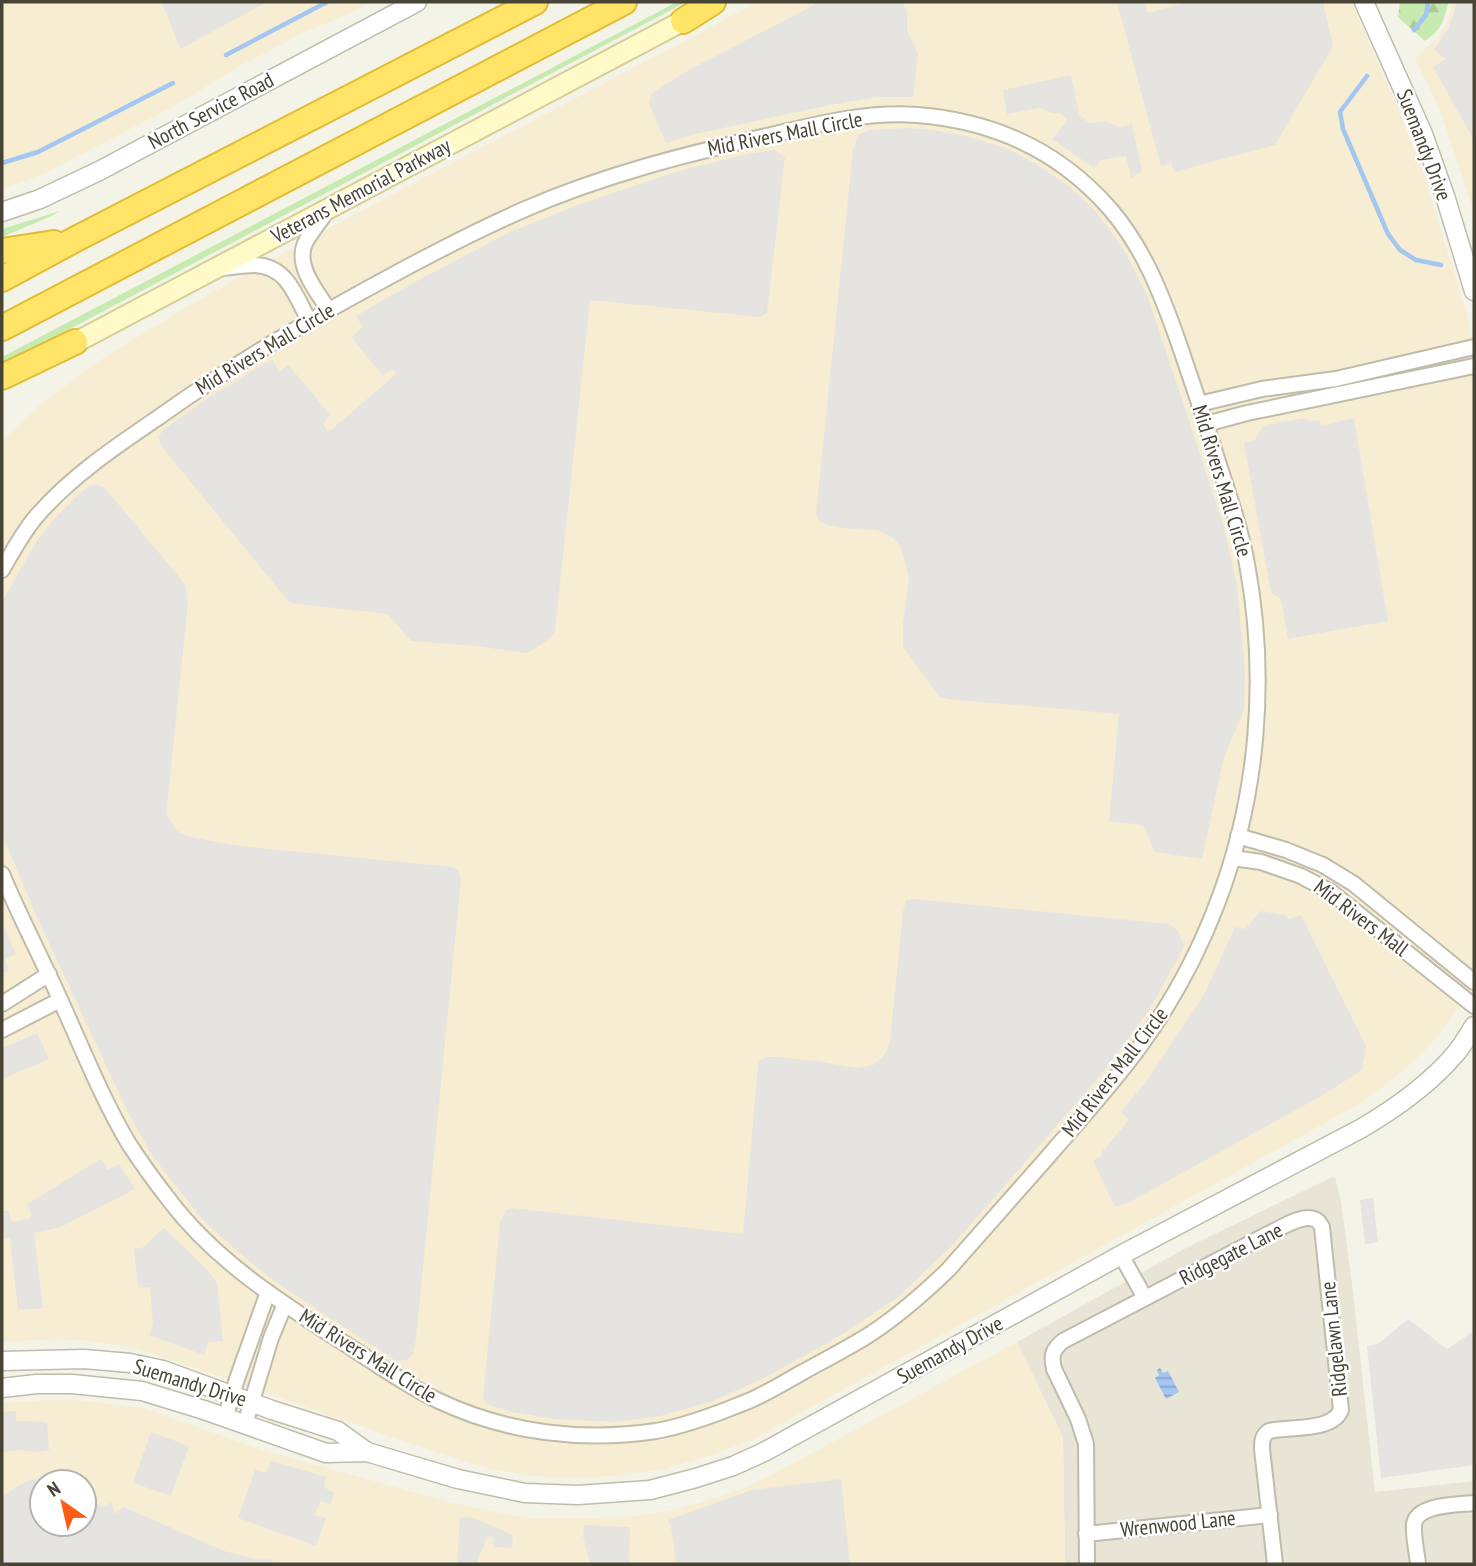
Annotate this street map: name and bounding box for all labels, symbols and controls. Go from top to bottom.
street label: North Service Road [143,66,278,155]
street label: Suemandy Drive [1391,85,1458,204]
street label: Mid Rivers Mall Circle [705,105,865,162]
street label: Veterans Memorial Parkway [266,132,455,250]
street label: Mid Rivers Mall Circle [190,297,339,401]
street label: Mid Rivers Mall Circle [1187,402,1258,560]
street label: Mid Rivers Mall [1309,873,1414,962]
street label: Mid Rivers Mall Circle [1056,1001,1174,1142]
street label: Ridgegate Lane [1175,1216,1287,1291]
street label: Ridgelawn Lane [1314,1280,1353,1398]
street label: Mid Rivers Mall Circle [294,1302,442,1409]
street label: Suemandy Drive [892,1309,1007,1390]
street label: Suemandy Drive [130,1352,250,1413]
north arrow [28,1468,98,1538]
text: N [43,1476,64,1502]
street label: Wrenwood Lane [1119,1504,1237,1543]

